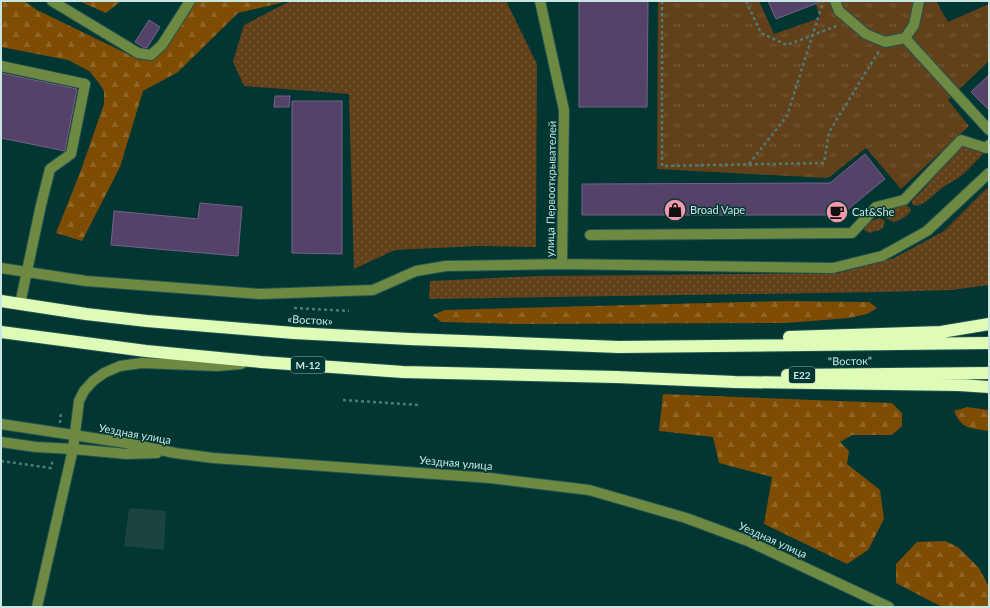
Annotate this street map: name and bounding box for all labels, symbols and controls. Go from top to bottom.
street label: улица Первооткрывателей [543,121,558,257]
shop icon: Broad Vape [662,197,688,223]
cafe icon: Cat&She [824,199,850,225]
place label: Broad Vape [690,203,745,216]
place label: Cat&She [852,205,895,218]
street label: «Восток» [287,312,333,327]
street label: "Восток" [828,354,872,367]
road number: М-12 [291,357,325,373]
road number: E22 [789,367,815,383]
street label: Уездная улица [98,421,172,446]
street label: Уездная улица [419,453,493,472]
street label: Уездная улица [737,519,809,560]

